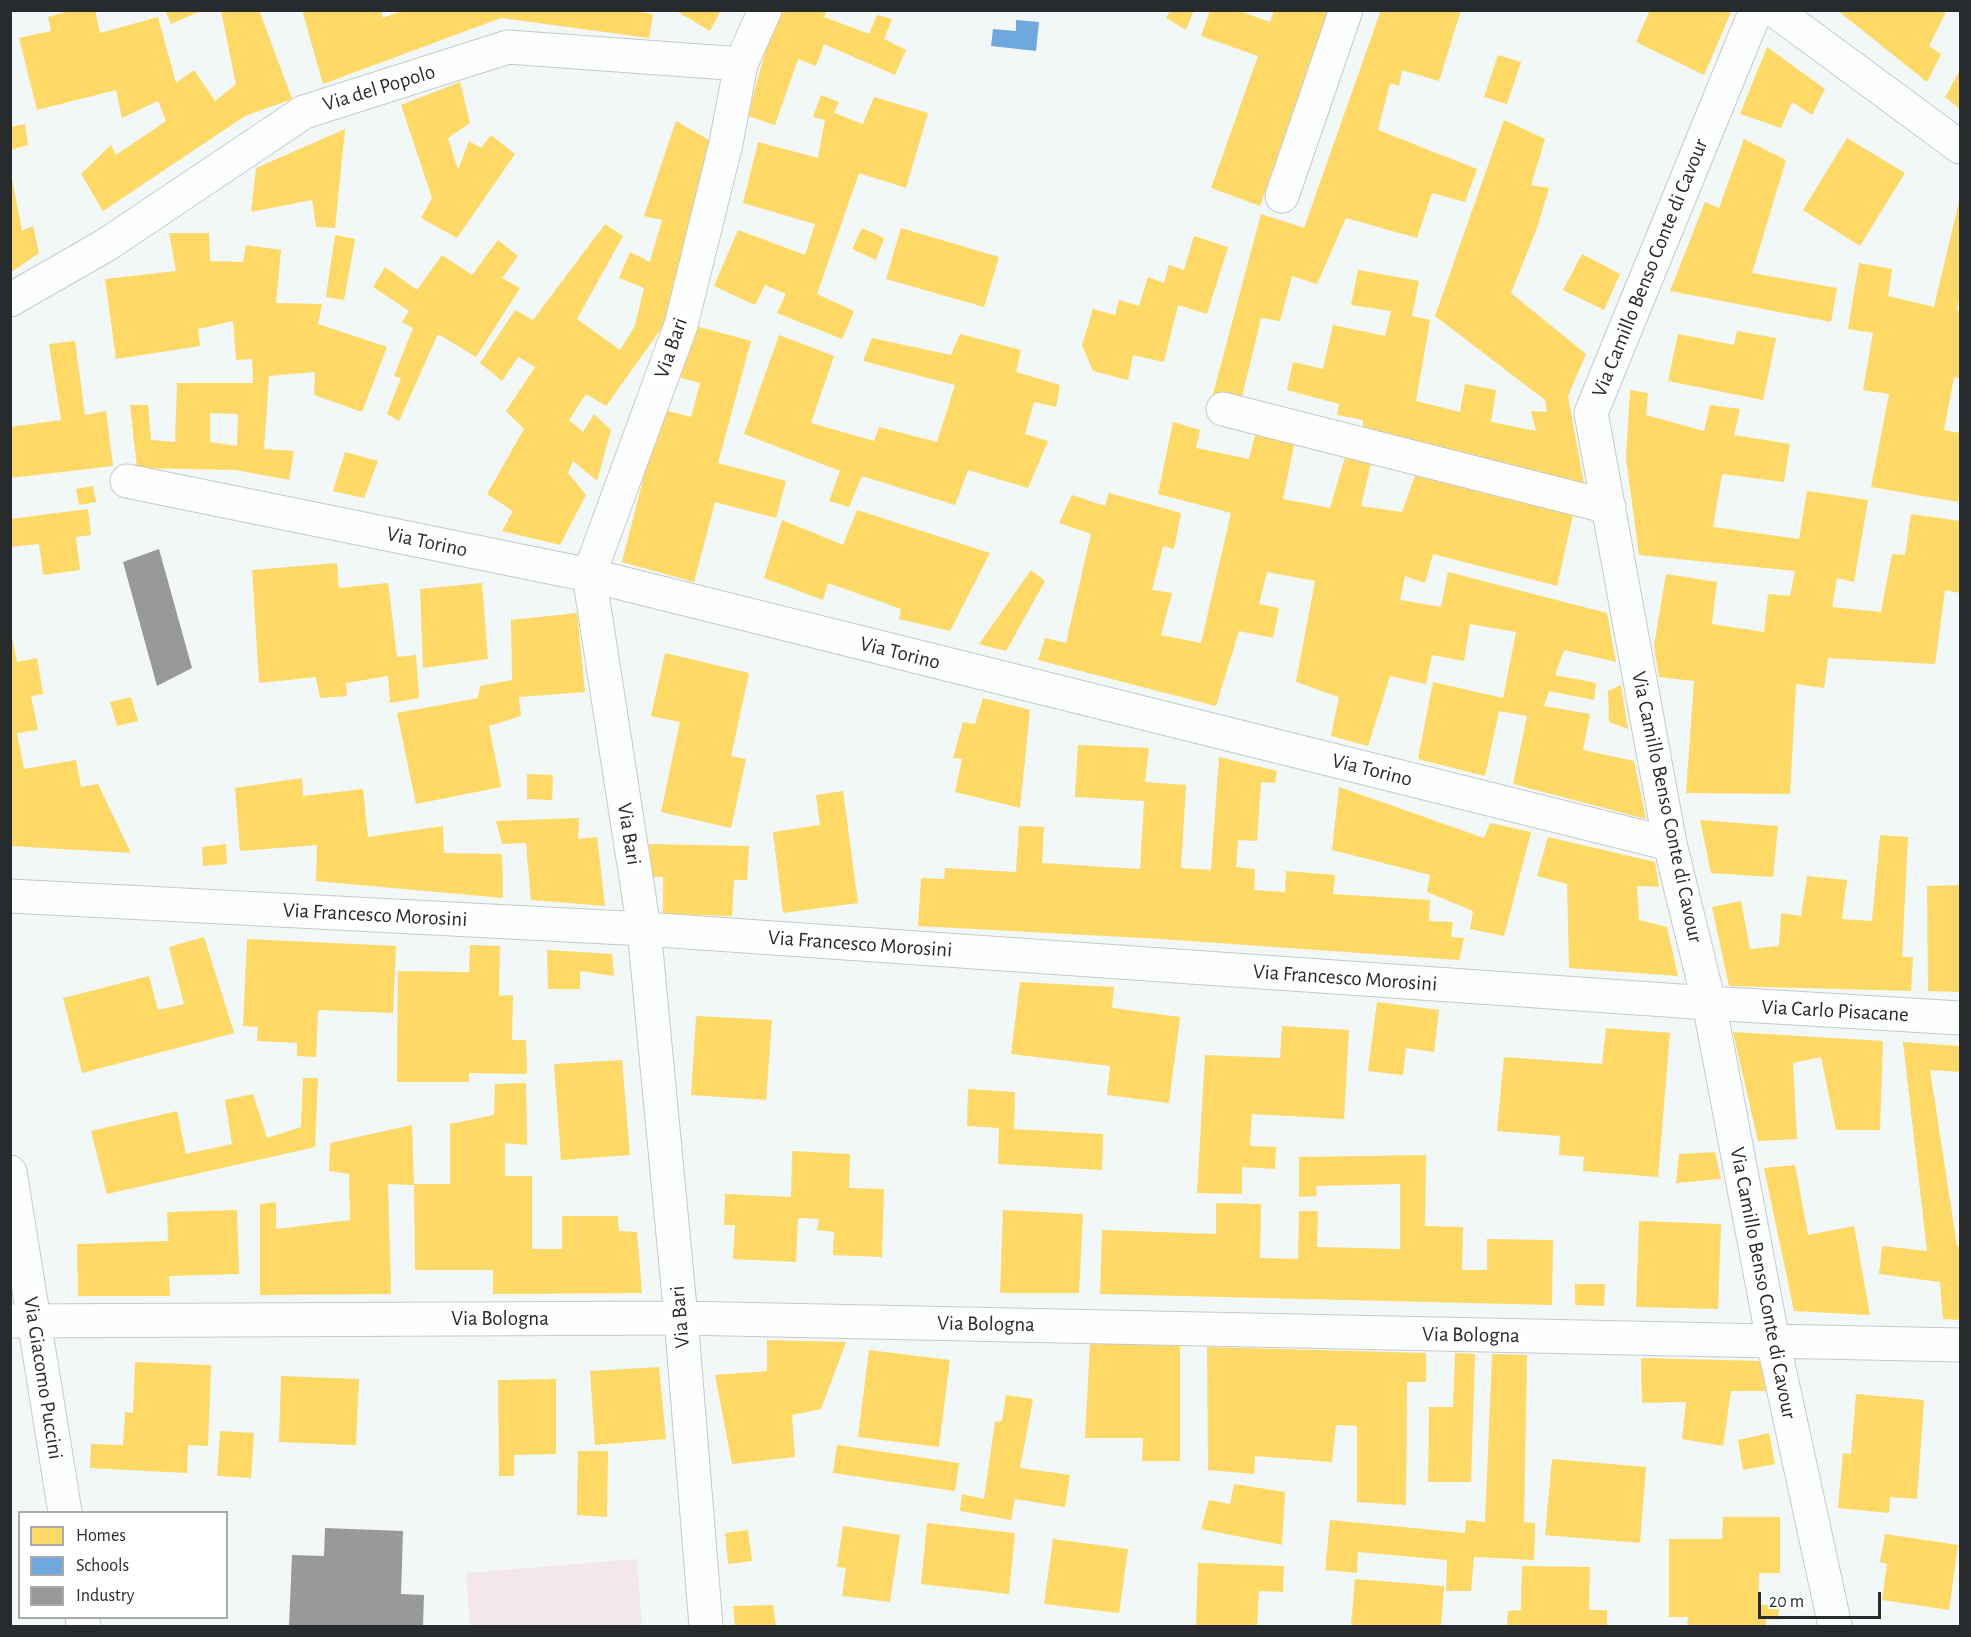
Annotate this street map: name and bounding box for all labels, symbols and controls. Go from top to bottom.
street label: Via del Popolo [320,59,438,117]
street label: Via Camillo Benso Conte di Cavour [1587,135,1713,401]
street label: Via Bari [649,314,693,382]
street label: Via Torino [384,521,470,563]
street label: Via Torino [857,631,943,675]
street label: Via Camillo Benso Conte di Cavour [1626,669,1708,945]
street label: Via Torino [1329,748,1415,792]
street label: Via Bari [612,801,646,867]
street label: Via Francesco Morosini [282,898,468,932]
street label: Via Francesco Morosini [767,925,953,963]
street label: Via Francesco Morosini [1252,959,1438,997]
street label: Via Carlo Pisacane [1761,995,1909,1027]
street label: Via Camillo Benso Conte di Cavour [1724,1145,1802,1421]
street label: Via Bari [665,1285,695,1349]
street label: Via Giacomo Puccini [18,1295,68,1461]
street label: Via Bologna [451,1306,549,1332]
street label: Via Bologna [937,1311,1035,1337]
street label: Via Bologna [1422,1322,1520,1348]
legend [18,1511,228,1619]
text: Homes [76,1527,126,1545]
text: Schools [76,1557,129,1575]
scale bar [1761,1580,1884,1618]
text: Industry [76,1587,135,1605]
text: 20 m [1769,1593,1804,1611]

